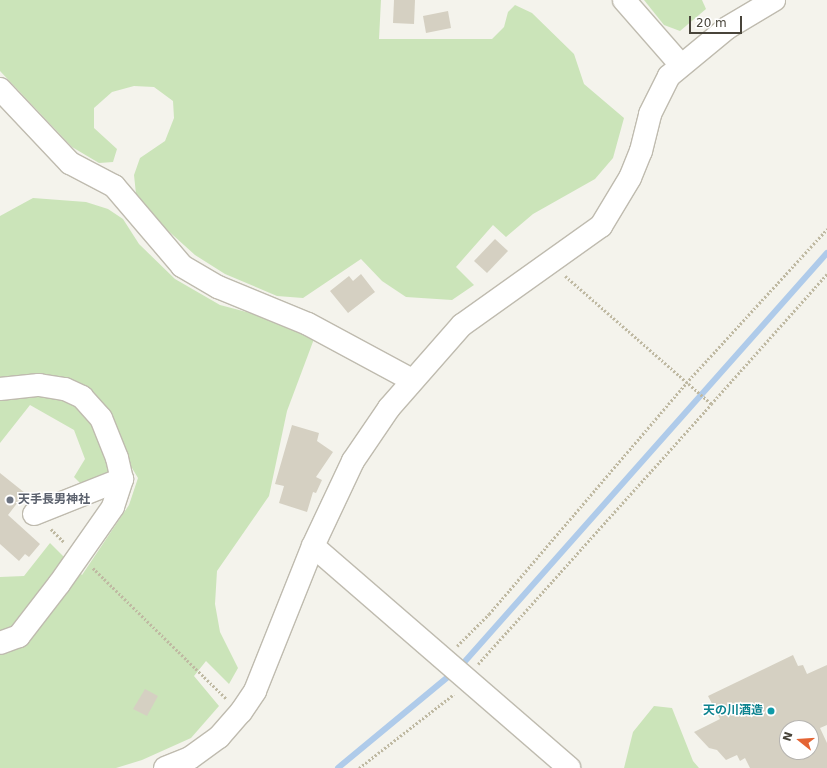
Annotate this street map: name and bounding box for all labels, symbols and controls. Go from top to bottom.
scale bar [691,8,744,34]
text: 20 m [696,16,727,30]
place label: 天手長男神社 [18,493,90,507]
marker: 天手長男神社 [5,495,15,505]
place label: 天の川酒造 [703,704,763,718]
marker: 天の川酒造 [766,706,776,716]
north arrow [779,720,819,760]
text: N [780,730,796,743]

